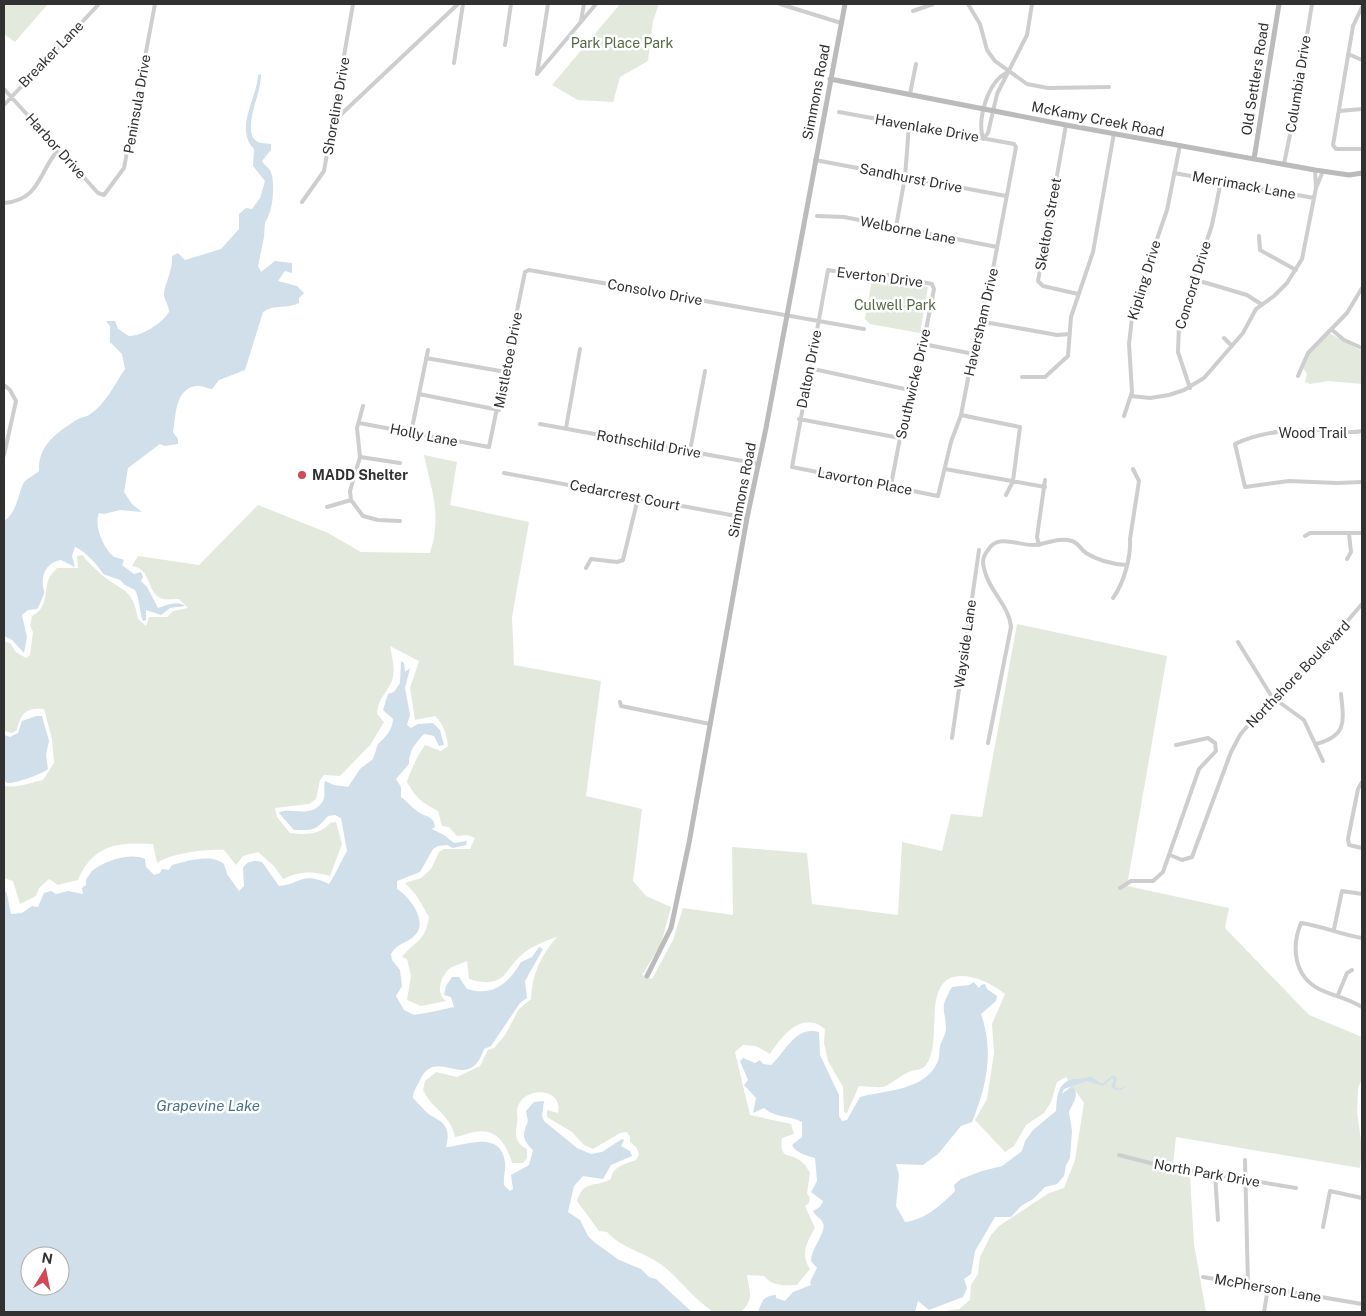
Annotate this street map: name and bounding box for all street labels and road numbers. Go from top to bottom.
street label: Breaker Lane [15,17,87,91]
street label: Old Settlers Road [1238,22,1272,136]
street label: Columbia Drive [1282,34,1314,134]
street label: Simmons Road [799,43,833,141]
street label: Peninsula Drive [120,53,154,155]
street label: Shoreline Drive [320,56,353,156]
street label: McKamy Creek Road [1030,98,1166,140]
street label: Harbor Drive [22,110,90,182]
street label: Havenlake Drive [874,111,980,145]
street label: Sandhurst Drive [858,160,964,196]
street label: Merrimack Lane [1191,168,1297,202]
street label: Skelton Street [1032,176,1064,272]
street label: Welborne Lane [859,213,957,247]
street label: Kipling Drive [1124,238,1164,322]
street label: Concord Drive [1172,239,1214,331]
street label: Everton Drive [836,264,924,290]
street label: Haversham Drive [961,266,1001,378]
street label: Consolvo Drive [606,276,704,308]
street label: Mistletoe Drive [491,310,525,409]
street label: Southwicke Drive [893,327,934,441]
street label: Dalton Drive [794,328,824,409]
street label: Holly Lane [389,421,459,449]
street label: Wood Trail [1279,425,1347,441]
street label: Rothschild Drive [596,427,702,461]
street label: Simmons Road [725,441,759,539]
street label: Lavorton Place [816,464,914,498]
street label: Cedarcrest Court [569,476,681,514]
street label: Wayside Lane [951,599,979,689]
street label: Northshore Boulevard [1243,617,1353,731]
street label: North Park Drive [1153,1156,1261,1190]
street label: McPherson Lane [1213,1271,1323,1305]

